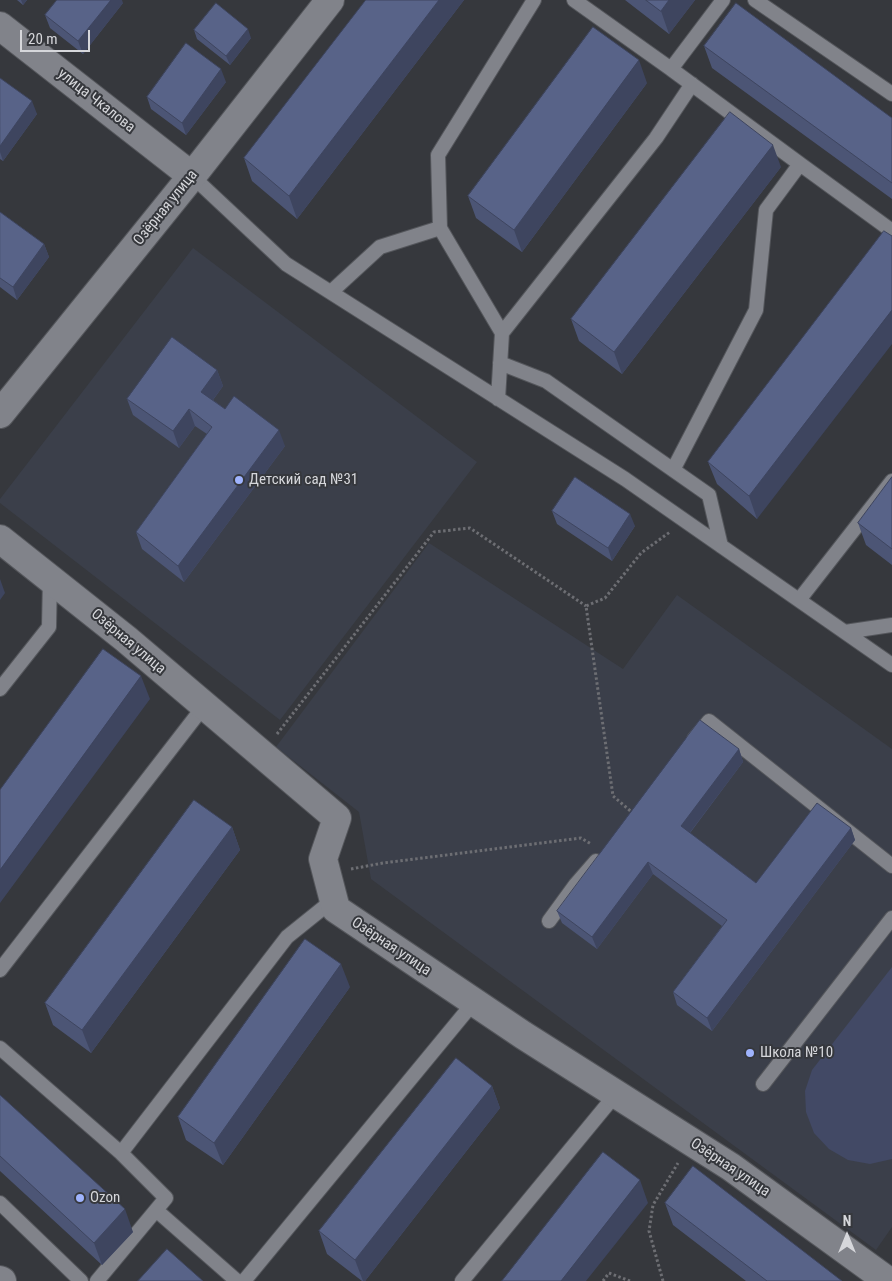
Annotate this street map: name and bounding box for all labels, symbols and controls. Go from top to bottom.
scale bar [22,20,92,52]
text: 20 m [28,30,58,48]
street label: улица Чкалова [54,65,138,137]
street label: Озёрная улица [130,167,202,249]
place label: Детский сад №31 [249,471,358,489]
marker: Детский сад №31 [233,474,245,486]
street label: Озёрная улица [87,606,169,678]
street label: Озёрная улица [348,914,434,980]
place label: Школа №10 [760,1044,833,1062]
marker: Школа №10 [744,1047,756,1059]
street label: Озёрная улица [687,1135,773,1201]
place label: Ozon [90,1189,120,1207]
marker: Ozon [74,1192,86,1204]
north arrow [822,1211,872,1261]
text: N [843,1213,851,1229]

